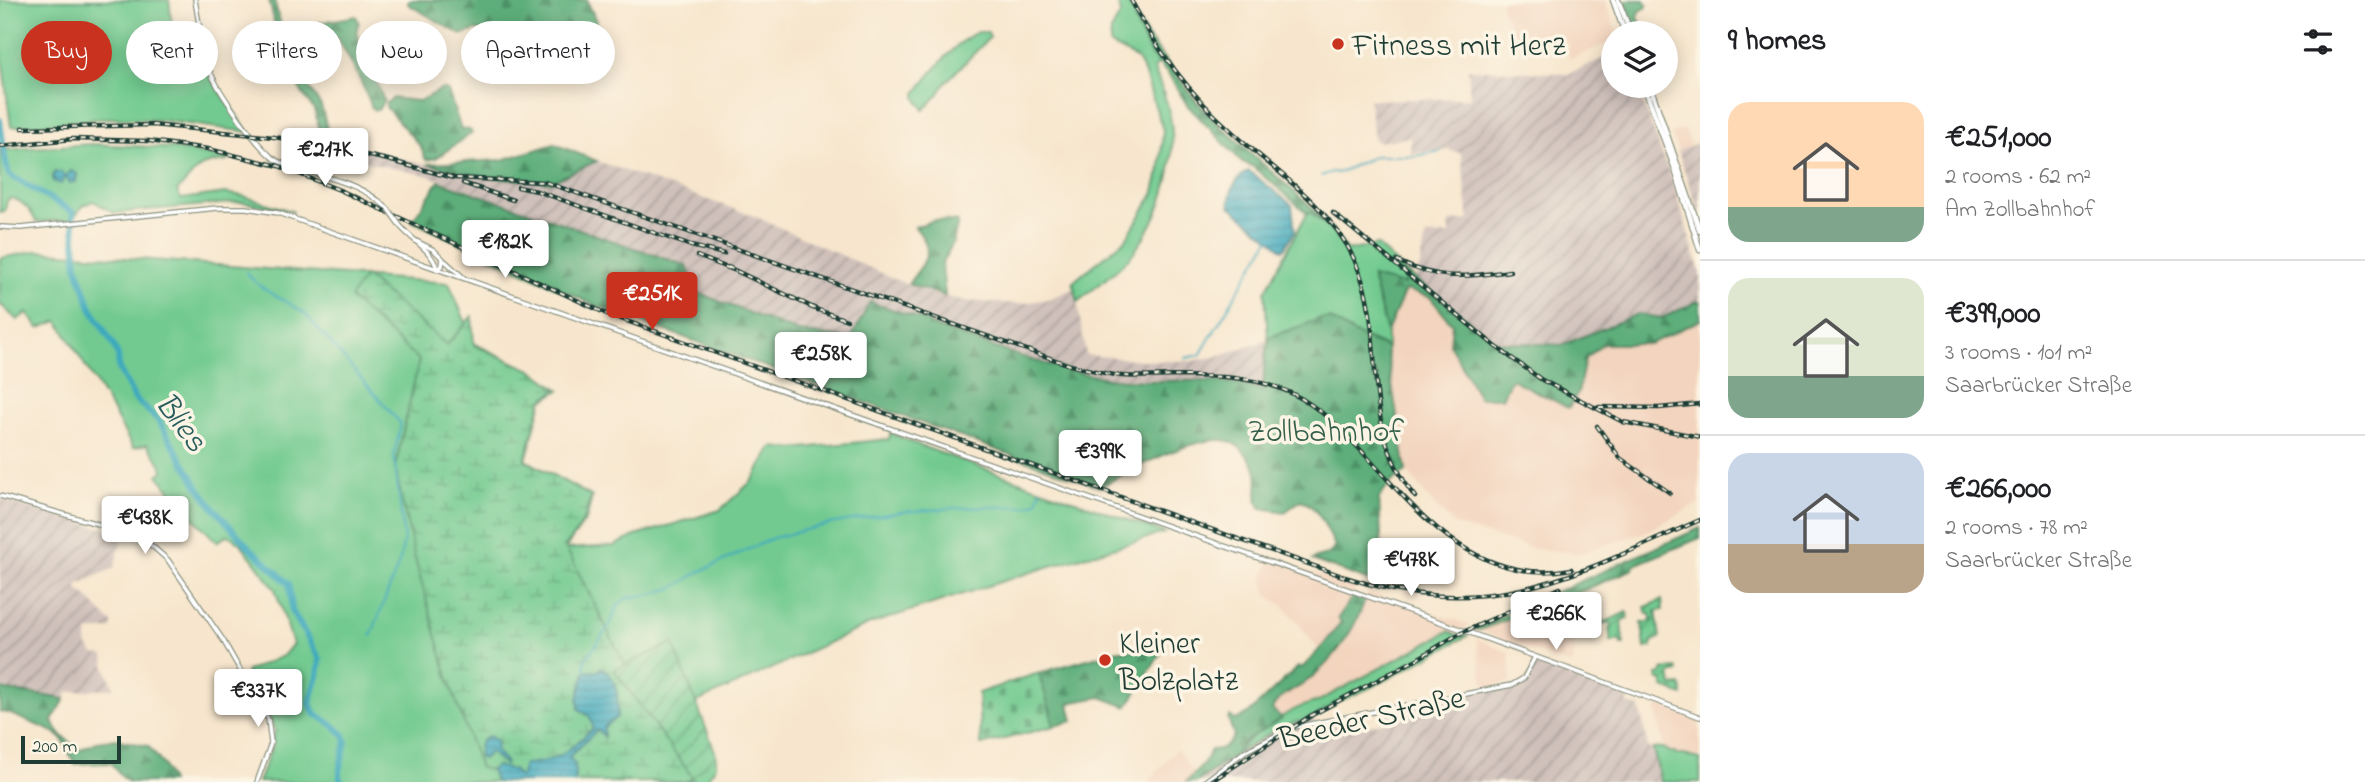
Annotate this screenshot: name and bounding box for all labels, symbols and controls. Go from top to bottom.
text: 9 homes [1728,20,1826,64]
chip: Buy [21,21,112,84]
chip: Rent [126,21,218,84]
chip: Filters [232,21,342,84]
chip: New [356,21,447,84]
chip: Apartment [461,21,615,84]
map controls [1601,21,1678,98]
button: layers [1601,21,1678,98]
icon: filters [2299,23,2337,61]
place label: Fitness mit Herz [1351,24,1566,71]
marker: Fitness mit Herz [1330,36,1346,52]
text: €251,000 [1945,117,2052,161]
pin: €217K [276,128,374,188]
icon: home [1784,130,1868,214]
text: €217K [297,134,353,167]
text: 2 rooms · 62 m² [1945,161,2091,194]
text: Am Zollbahnhof [1945,194,2095,227]
pin: €182K [456,220,554,280]
text: €182K [478,226,532,259]
pin: €251K [603,272,701,332]
text: €251K [622,278,682,311]
text: €399,000 [1945,293,2040,337]
icon: home [1784,306,1868,390]
pin: €258K [772,332,870,392]
text: 3 rooms · 101 m² [1945,337,2092,370]
text: €258K [791,338,851,371]
text: Saarbrücker Straße [1945,370,2132,403]
water label: Blies [142,384,218,463]
park label: Zollbahnhof [1248,410,1404,457]
pin: €399K [1051,430,1149,490]
text: €399K [1075,436,1125,469]
text: €266,000 [1945,468,2051,512]
icon: home [1784,481,1868,565]
pin: €438K [96,496,194,556]
text: €438K [118,502,172,535]
text: 2 rooms · 78 m² [1945,512,2088,545]
pin: €478K [1362,538,1460,598]
text: €478K [1384,544,1438,577]
text: Saarbrücker Straße [1945,545,2132,578]
pin: €266K [1507,592,1605,652]
text: €266K [1527,598,1585,631]
place label: Kleiner Bolzplatz [1118,622,1239,706]
marker: Kleiner Bolzplatz [1097,652,1113,668]
pin: €337K [209,670,307,729]
text: €337K [230,675,286,708]
street label: Beeder Straße [1273,676,1470,765]
scale bar [21,733,121,765]
text: 200 m [32,734,77,761]

